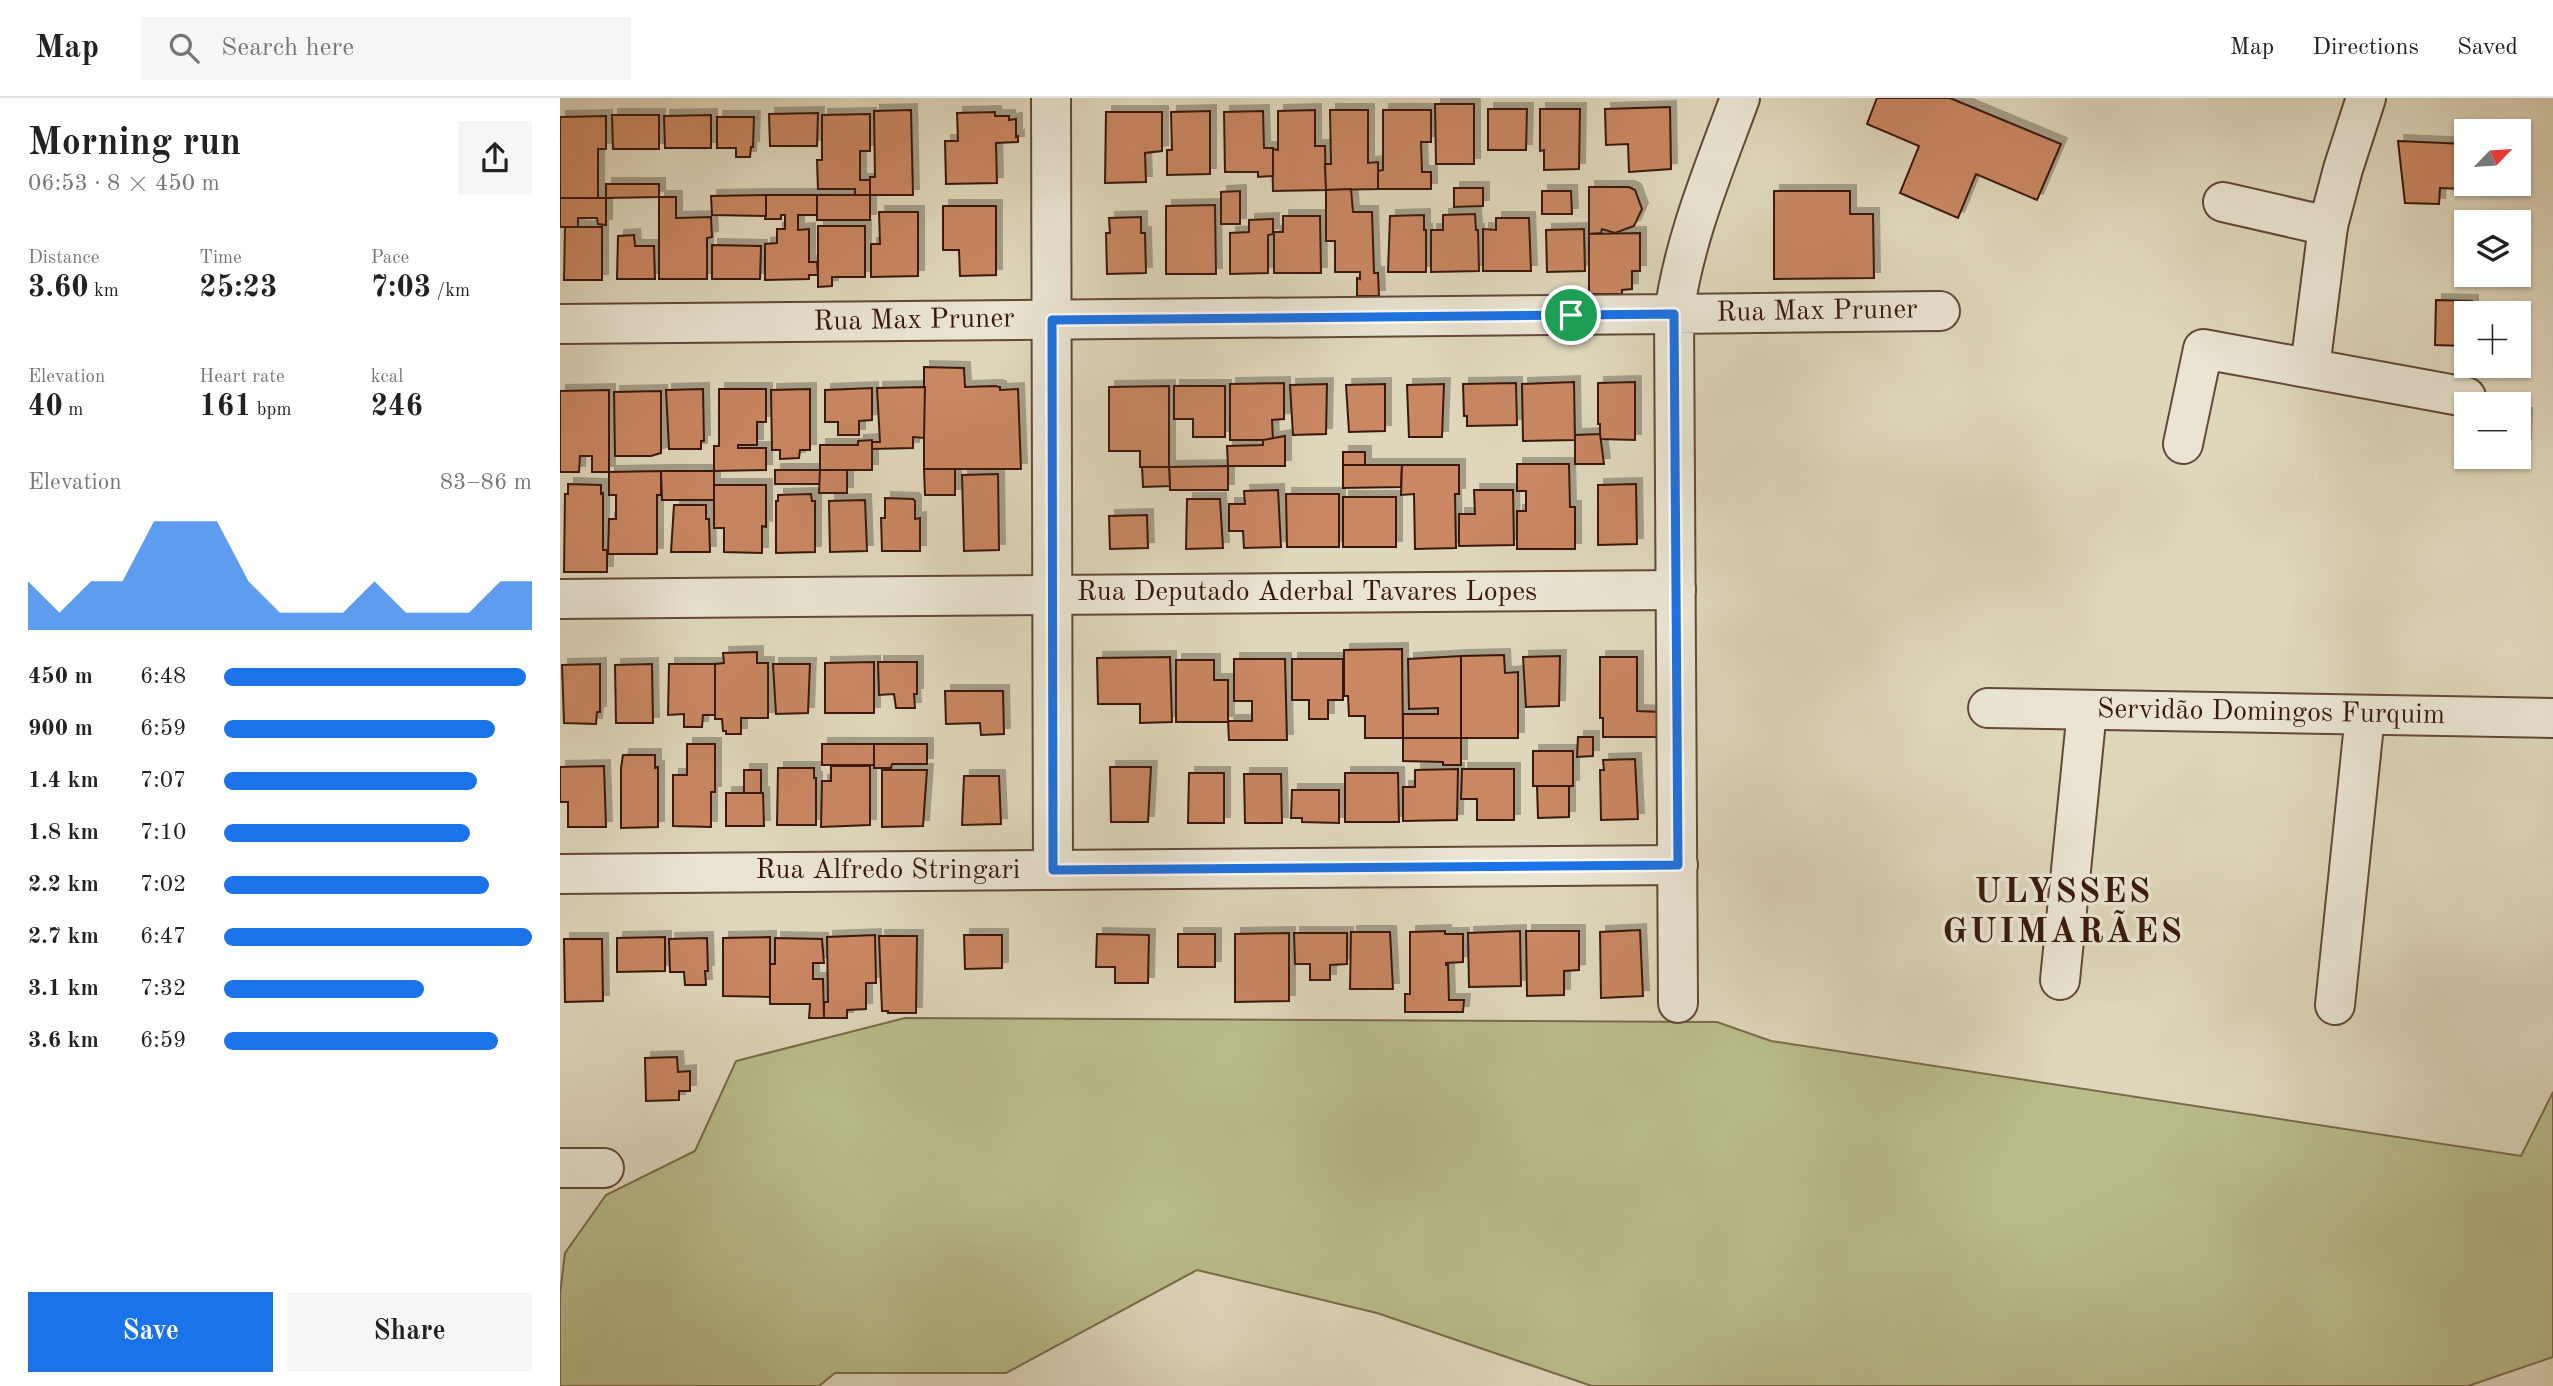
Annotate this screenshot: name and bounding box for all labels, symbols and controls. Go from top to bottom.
search box [141,17,631,80]
icon: search [165,29,203,67]
text: Map [35,32,99,65]
text: Search here [221,35,354,61]
text: Map [2230,36,2274,60]
text: Directions [2312,36,2419,60]
text: Saved [2457,36,2518,60]
north arrow [2454,119,2530,196]
map controls [2454,119,2531,469]
button: share [458,121,532,195]
text: Morning run [28,125,241,163]
text: 06:53 · 8 × 450 m [28,172,220,195]
button: layers [2454,210,2531,287]
text: Distance [28,249,100,268]
text: Time [199,249,242,268]
text: Pace [371,249,409,268]
text: 3.60 [28,273,89,303]
text: 25:23 [199,273,277,303]
text: 7:03 [371,273,431,303]
text: km [89,282,119,301]
text: /km [431,282,470,301]
pin [1541,285,1601,345]
icon: arrive [1552,296,1590,334]
street label: Rua Max Pruner [1716,296,1918,328]
button: + [2454,301,2531,378]
street label: Rua Max Pruner [813,305,1015,337]
text: Elevation [28,368,105,387]
text: Heart rate [199,368,285,387]
text: kcal [371,368,403,387]
text: 40 [28,392,63,422]
text: 161 [199,392,252,422]
text: 246 [371,392,423,422]
button: − [2454,392,2531,469]
text: m [63,401,83,420]
text: bpm [252,401,292,420]
text: Elevation [28,471,122,494]
text: 83–86 m [440,471,532,494]
street label: Rua Deputado Aderbal Tavares Lopes [1077,579,1537,607]
text: 450 m [28,665,93,688]
text: 6:48 [140,665,186,688]
street label: Servidão Domingos Furquim [2097,696,2445,730]
text: 900 m [28,717,93,740]
text: 6:59 [140,717,186,740]
text: 1.4 km [28,769,99,792]
text: 7:07 [140,769,186,792]
text: 1.8 km [28,821,99,844]
text: 7:10 [140,821,186,844]
street label: Rua Alfredo Stringari [756,857,1020,885]
text: 2.2 km [28,873,99,896]
text: 7:02 [140,873,186,896]
district label: ULYSSES GUIMARÃES [1942,875,2184,950]
text: 2.7 km [28,925,99,948]
text: 6:47 [140,925,186,948]
text: 3.1 km [28,977,99,1000]
text: 7:32 [140,977,186,1000]
text: 3.6 km [28,1029,99,1052]
text: 6:59 [140,1029,186,1052]
button: Save [28,1292,273,1372]
button: Share [287,1292,532,1372]

